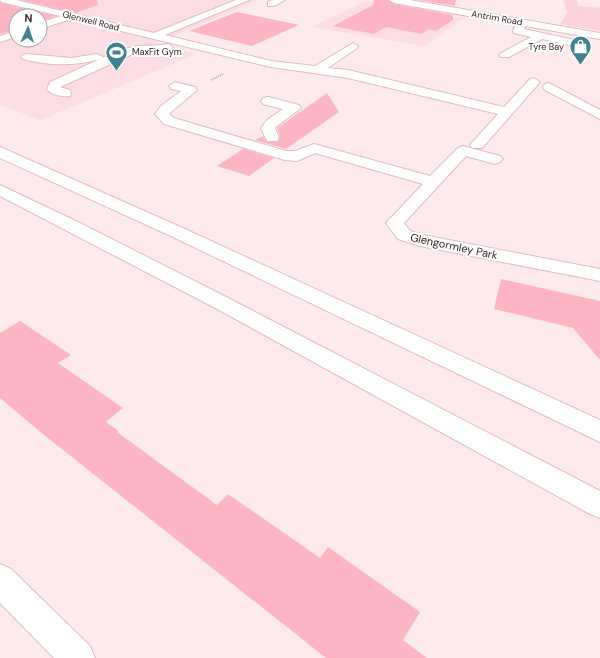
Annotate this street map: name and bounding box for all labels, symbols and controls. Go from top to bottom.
north arrow [8,8,48,48]
street label: Glenwell Road [61,8,121,34]
street label: Antrim Road [471,8,524,28]
text: N [24,11,33,25]
shop icon: Tyre Bay [567,34,593,67]
sports icon: MaxFit Gym [104,39,130,72]
place label: Tyre Bay [529,41,564,53]
place label: MaxFit Gym [132,46,182,58]
street label: Glengormley Park [409,230,499,262]

